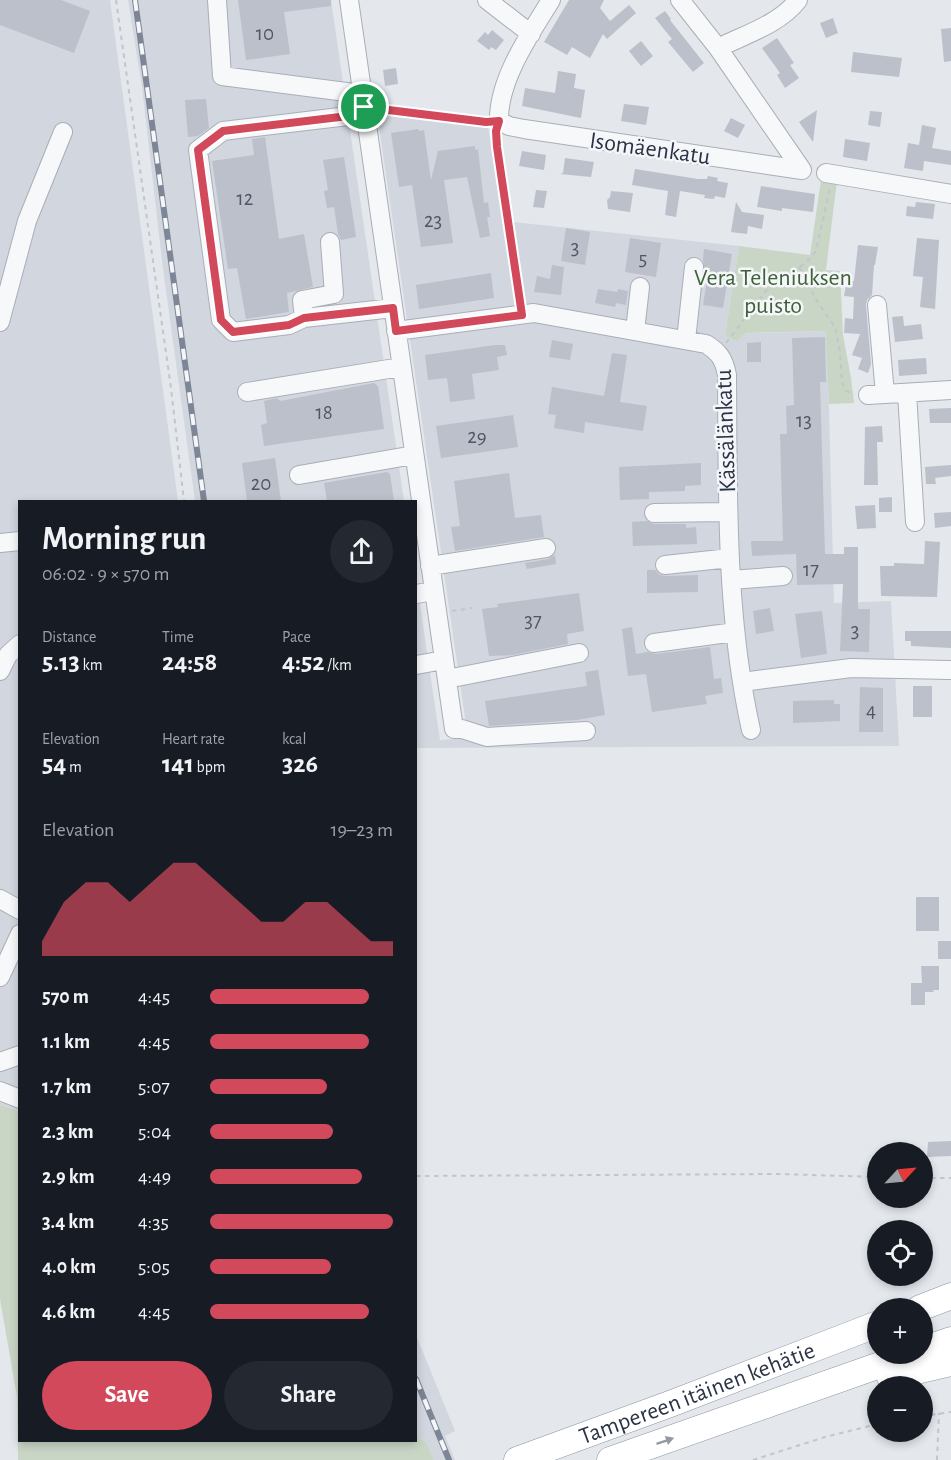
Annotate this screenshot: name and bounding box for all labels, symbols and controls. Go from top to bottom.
house number: 10 [256,23,274,44]
pin [338,81,389,132]
icon: arrive [347,90,380,123]
street label: Isomäenkatu [588,129,712,169]
house number: 12 [237,188,253,209]
house number: 23 [424,210,442,231]
house number: 3 [571,237,579,258]
house number: 5 [639,248,647,269]
park label: Vera Teleniuksen puisto [694,266,852,318]
street label: Kässälänkatu [712,369,740,493]
house number: 18 [315,402,333,423]
house number: 13 [796,410,812,431]
house number: 29 [467,426,487,447]
house number: 20 [251,473,271,494]
button: share [330,520,393,583]
text: Morning run [42,523,206,556]
house number: 17 [803,559,819,580]
text: 06:02 · 9 × 570 m [42,564,170,584]
house number: 37 [524,610,542,631]
house number: 3 [851,620,859,641]
text: Distance [42,629,96,645]
text: Time [162,629,194,645]
text: Pace [282,629,311,645]
text: 5.13 [42,649,80,675]
text: 24:58 [162,649,217,675]
text: 4:52 [282,649,325,675]
text: km [80,657,103,673]
text: /km [325,657,352,673]
house number: 4 [866,700,876,721]
text: Elevation [42,731,100,747]
text: Heart rate [162,731,225,747]
text: kcal [282,731,306,747]
text: 54 [42,751,66,777]
text: 141 [162,751,194,777]
text: 326 [282,751,318,777]
text: m [66,759,82,775]
text: bpm [194,759,225,775]
text: Elevation [42,820,114,840]
text: 19–23 m [331,820,393,840]
text: 570 m [42,987,89,1007]
text: 4:45 [138,987,170,1007]
text: 1.1 km [42,1032,90,1052]
text: 4:45 [138,1032,170,1052]
text: 1.7 km [42,1077,91,1097]
text: 5:07 [138,1077,170,1097]
text: 2.3 km [42,1122,94,1142]
text: 5:04 [138,1122,171,1142]
north arrow [867,1142,933,1208]
map controls [867,1142,933,1442]
text: 2.9 km [42,1167,95,1187]
text: 4:49 [138,1167,171,1187]
text: 3.4 km [42,1212,94,1232]
text: 4:35 [138,1212,169,1232]
button: locate [867,1220,933,1286]
text: 4.0 km [42,1257,96,1277]
text: 5:05 [138,1257,170,1277]
button: + [867,1298,933,1364]
text: 4.6 km [42,1302,95,1322]
text: 4:45 [138,1302,170,1322]
street label: Tampereen itäinen kehätie [576,1338,818,1449]
button: Save [42,1361,212,1430]
button: Share [224,1361,393,1430]
button: − [867,1376,933,1442]
one-way arrow [656,1435,674,1445]

